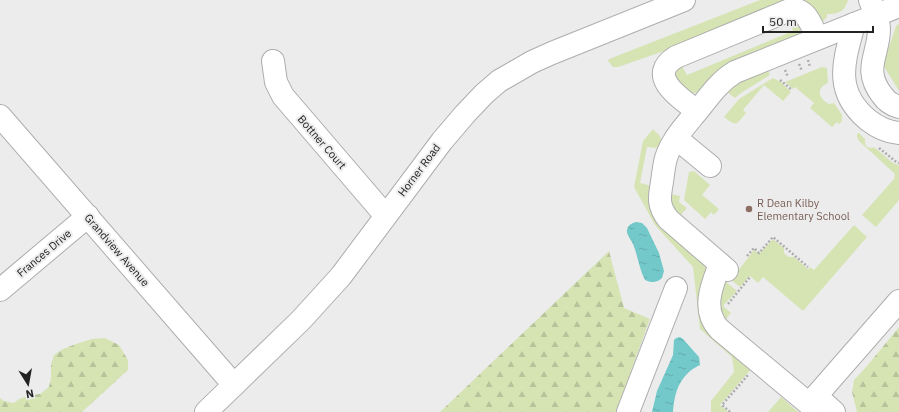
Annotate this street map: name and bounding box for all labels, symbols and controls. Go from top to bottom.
scale bar [763,8,873,34]
text: 50 m [769,14,797,29]
street label: Bottner Court [295,112,349,172]
street label: Horner Road [395,141,443,199]
place label: R Dean Kilby Elementary School [757,196,850,223]
marker: R Dean Kilby Elementary School [744,204,754,214]
street label: Grandview Avenue [82,211,152,289]
street label: Frances Drive [14,226,74,280]
north arrow [8,364,48,404]
text: N [25,386,35,401]

